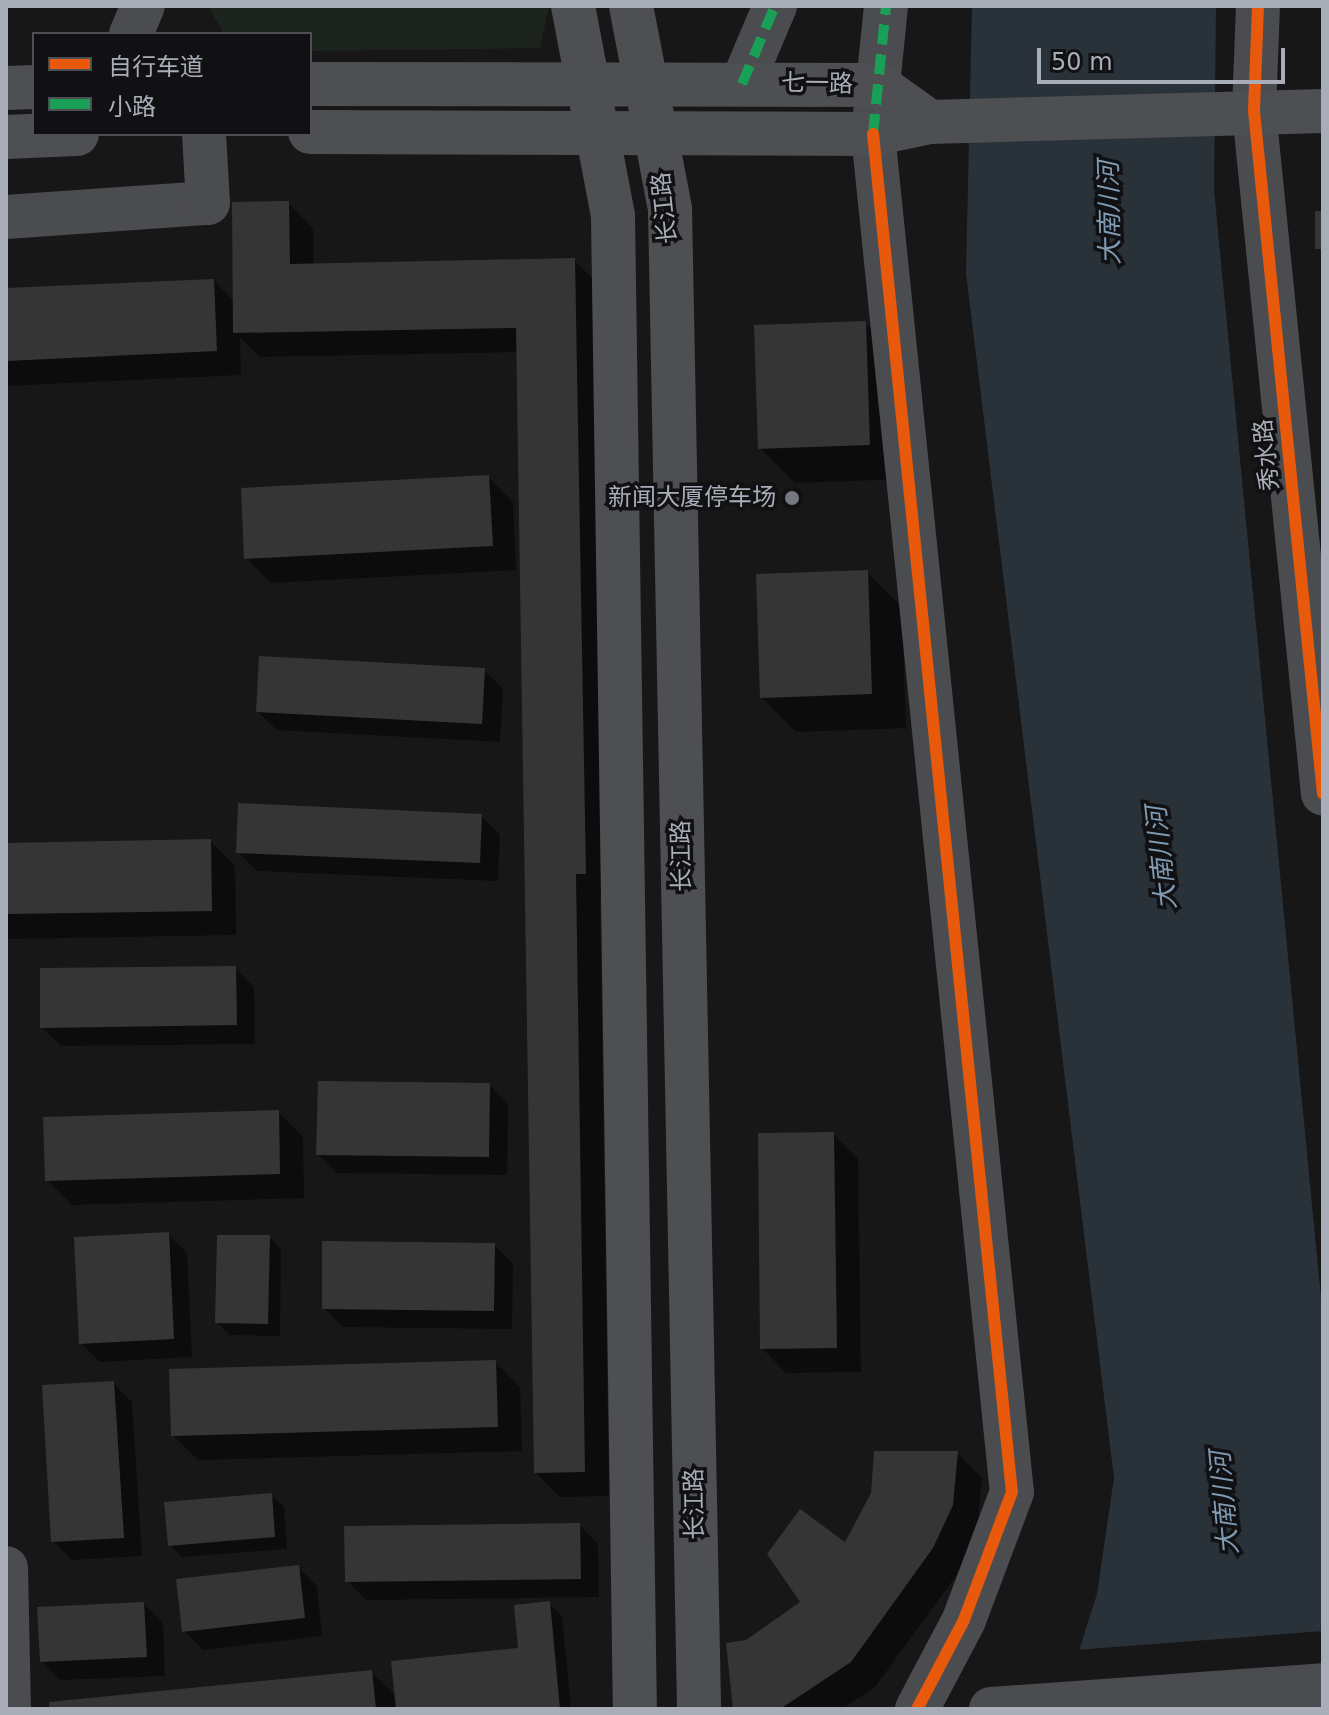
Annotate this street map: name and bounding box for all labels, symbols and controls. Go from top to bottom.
legend [32,32,312,136]
scale bar [1041,32,1289,82]
text: 50 m [1051,48,1113,76]
text: 自行车道 [108,53,204,81]
street label: 七一路 [781,69,853,99]
text: 小路 [108,93,156,121]
water label: 大南川河 [1093,161,1127,265]
street label: 长江路 [647,171,683,245]
street label: 秀水路 [1249,418,1285,492]
place label: 新闻大厦停车场 [608,484,776,512]
marker: 新闻大厦停车场 [783,489,801,507]
water label: 大南川河 [1141,805,1183,911]
street label: 长江路 [667,820,697,892]
water label: 大南川河 [1205,1450,1245,1556]
street label: 长江路 [680,1468,710,1540]

